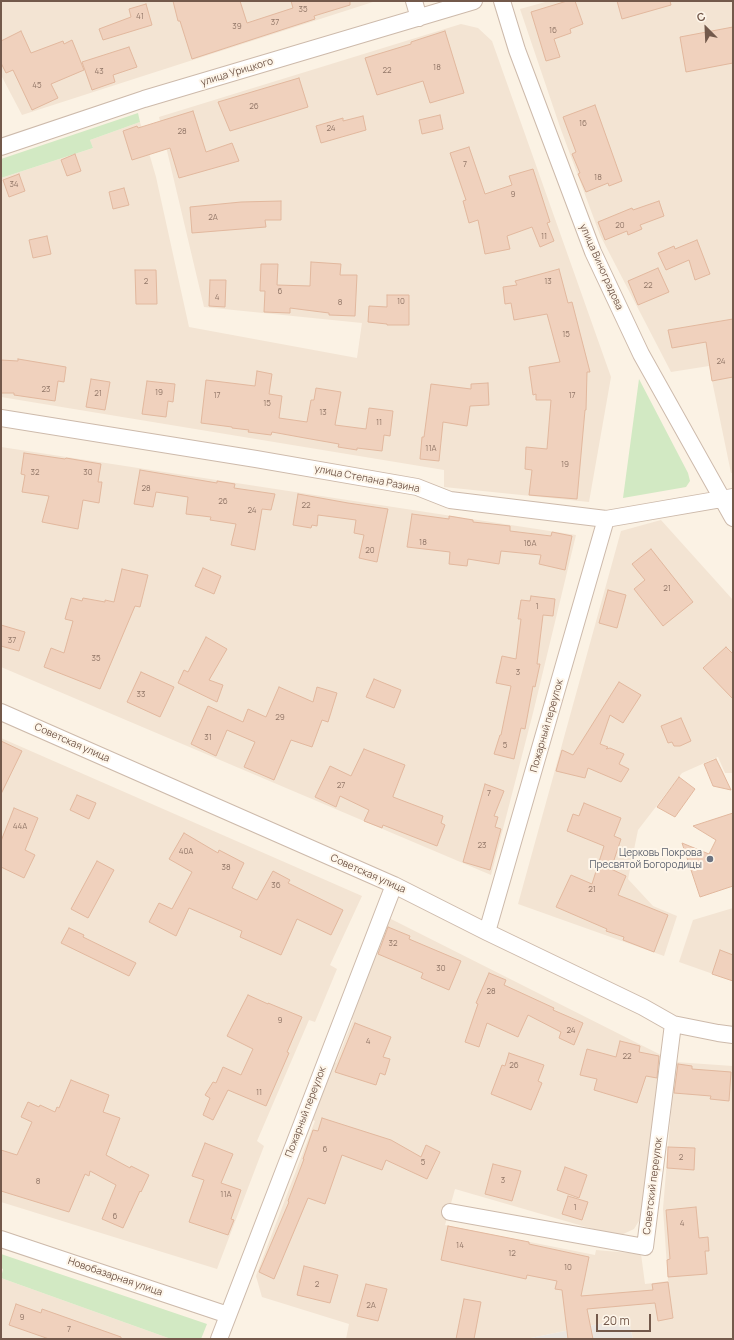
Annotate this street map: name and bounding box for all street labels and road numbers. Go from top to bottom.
street label: улица Урицкого [199,55,275,89]
street label: улица Виноградова [577,222,625,312]
street label: улица Степана Разина [313,463,421,495]
street label: Пожарный переулок [528,678,566,774]
street label: Советская улица [33,721,111,765]
street label: Советская улица [329,852,407,896]
street label: Пожарный переулок [283,1065,329,1159]
street label: Советский переулок [641,1137,665,1235]
street label: Новобазарная улица [66,1255,164,1299]

